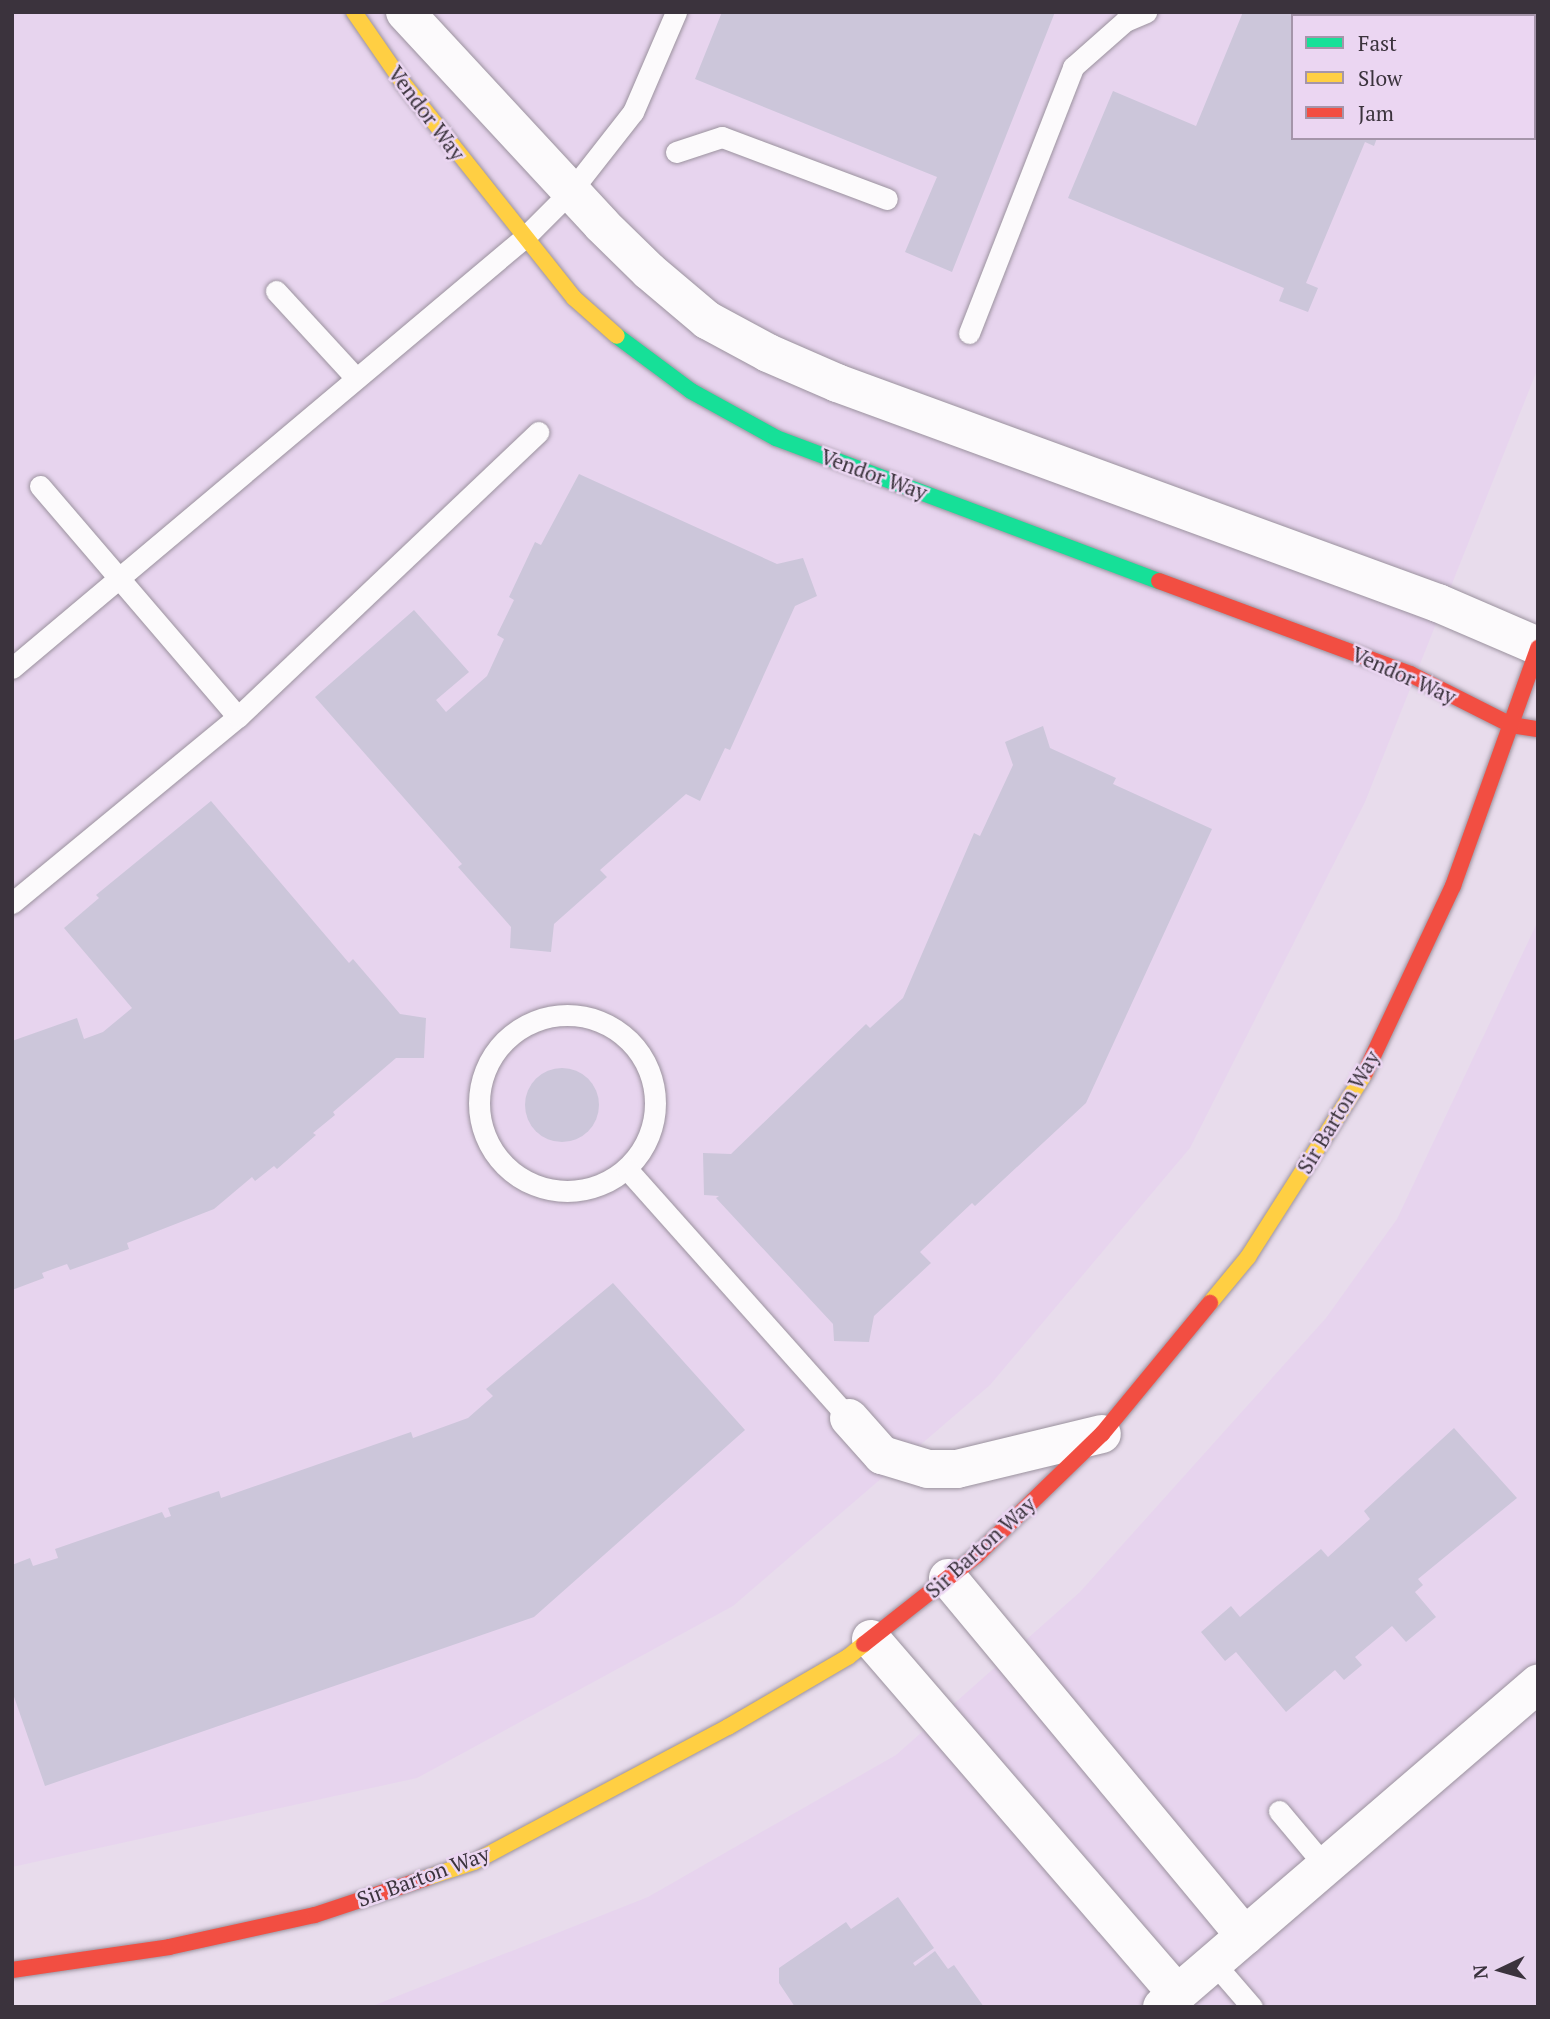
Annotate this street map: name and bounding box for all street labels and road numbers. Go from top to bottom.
street label: Vendor Way [383,61,471,165]
street label: Vendor Way [817,443,931,505]
street label: Vendor Way [1348,641,1460,709]
street label: Sir Barton Way [1291,1046,1385,1178]
street label: Sir Barton Way [920,1491,1040,1603]
street label: Sir Barton Way [353,1840,493,1912]

